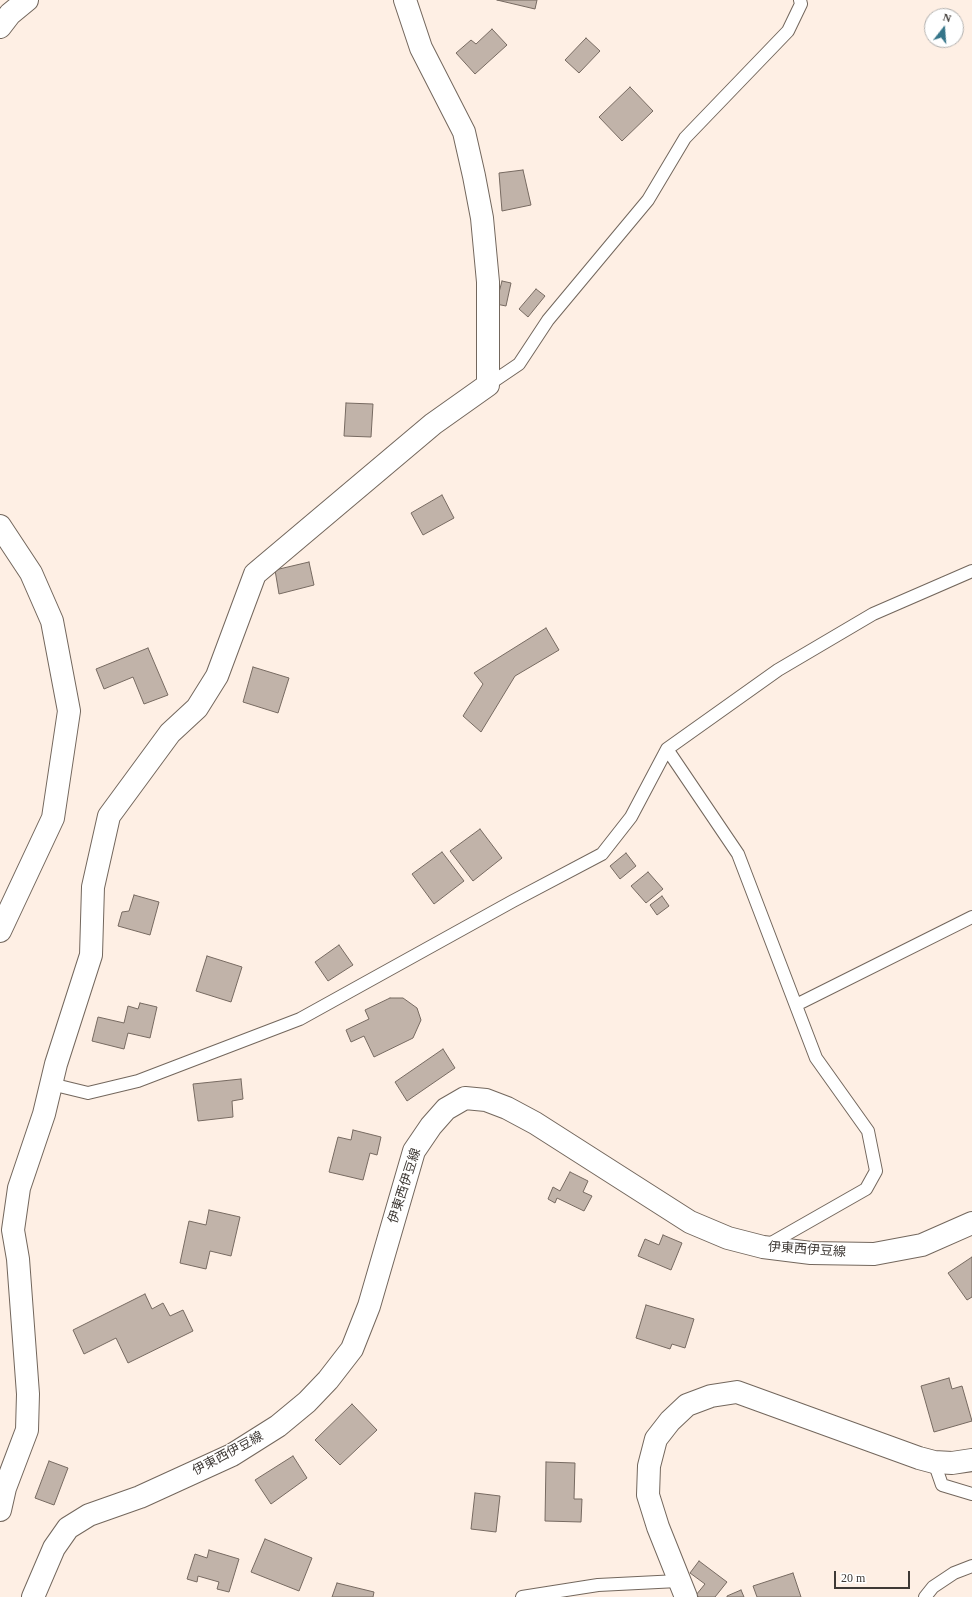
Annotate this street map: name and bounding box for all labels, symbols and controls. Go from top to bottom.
north arrow [924,8,964,48]
text: N [942,11,953,24]
street label: 伊東西伊豆線 [386,1146,424,1226]
street label: 伊東西伊豆線 [768,1239,846,1261]
street label: 伊東西伊豆線 [190,1429,266,1479]
scale bar [836,1563,912,1589]
text: 20 m [841,1571,865,1585]

